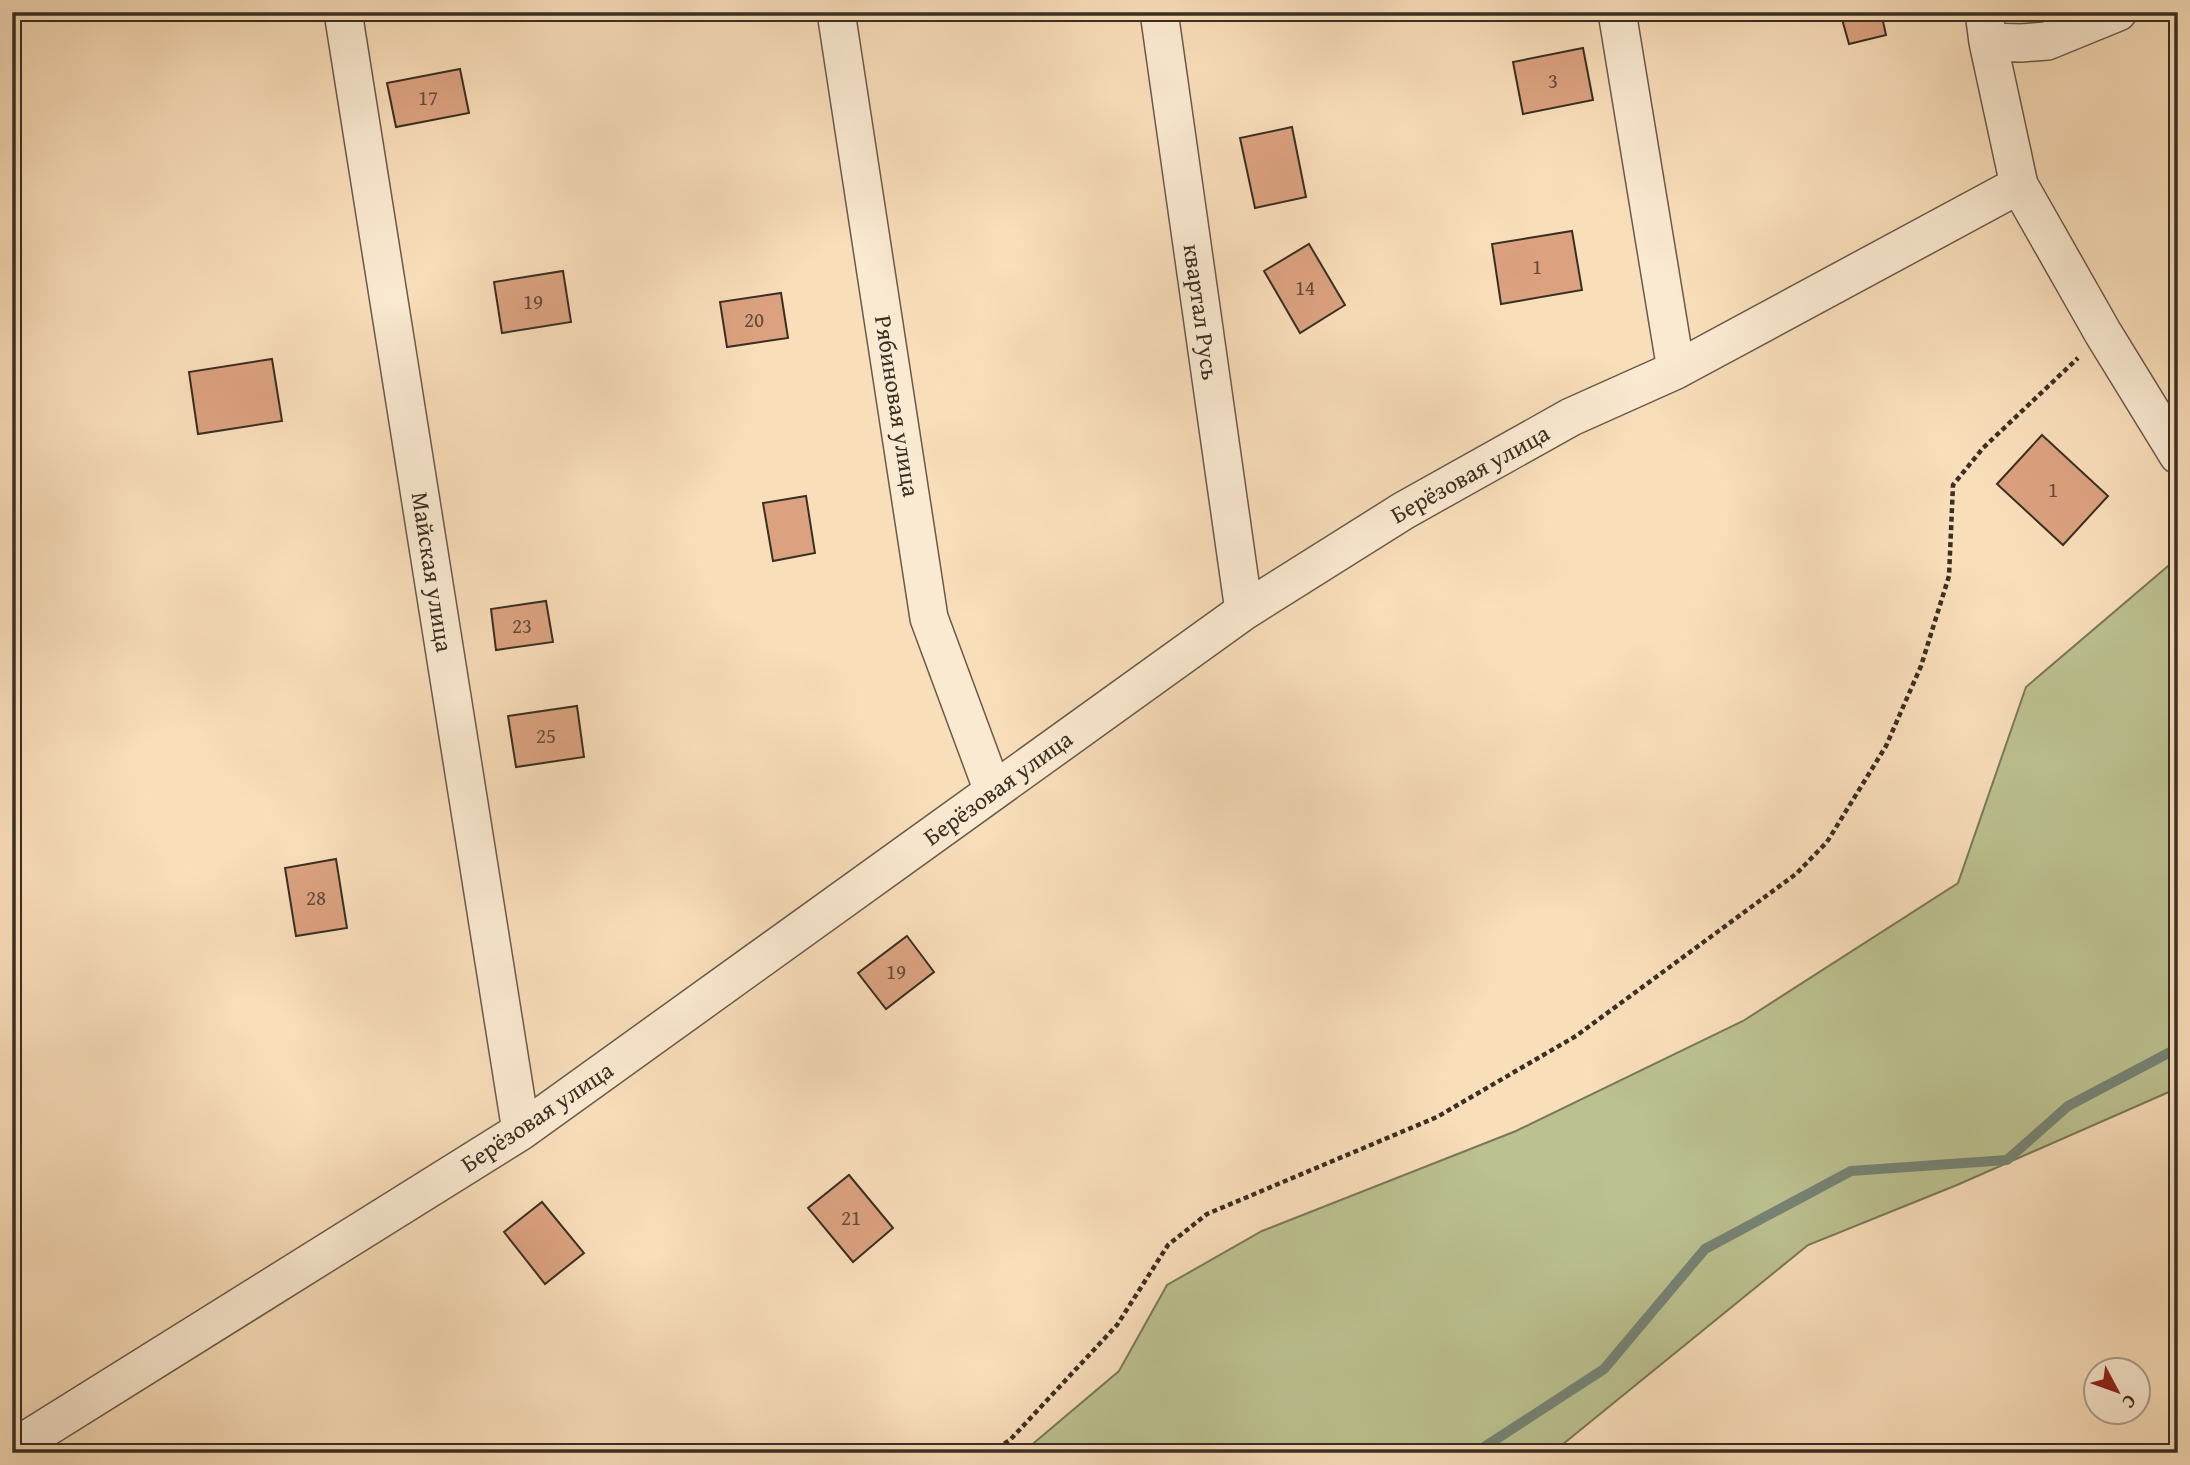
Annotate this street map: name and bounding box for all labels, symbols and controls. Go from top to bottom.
house number: 3 [1548,65,1558,96]
house number: 17 [418,82,438,113]
street label: квартал Русь [1175,242,1228,382]
house number: 1 [1532,251,1542,282]
house number: 14 [1295,272,1315,303]
house number: 19 [523,286,543,317]
house number: 20 [744,304,764,335]
street label: Рябиновая улица [866,313,929,500]
street label: Берёзовая улица [1384,415,1556,532]
house number: 1 [2048,474,2058,505]
street label: Майская улица [403,489,462,655]
house number: 23 [512,610,532,641]
house number: 25 [536,720,556,751]
street label: Берёзовая улица [916,721,1080,854]
house number: 28 [306,882,326,913]
house number: 19 [886,956,906,987]
street label: Берёзовая улица [454,1052,620,1181]
house number: 21 [841,1202,861,1233]
north arrow [2082,1356,2152,1426]
text: С [2116,1389,2144,1416]

